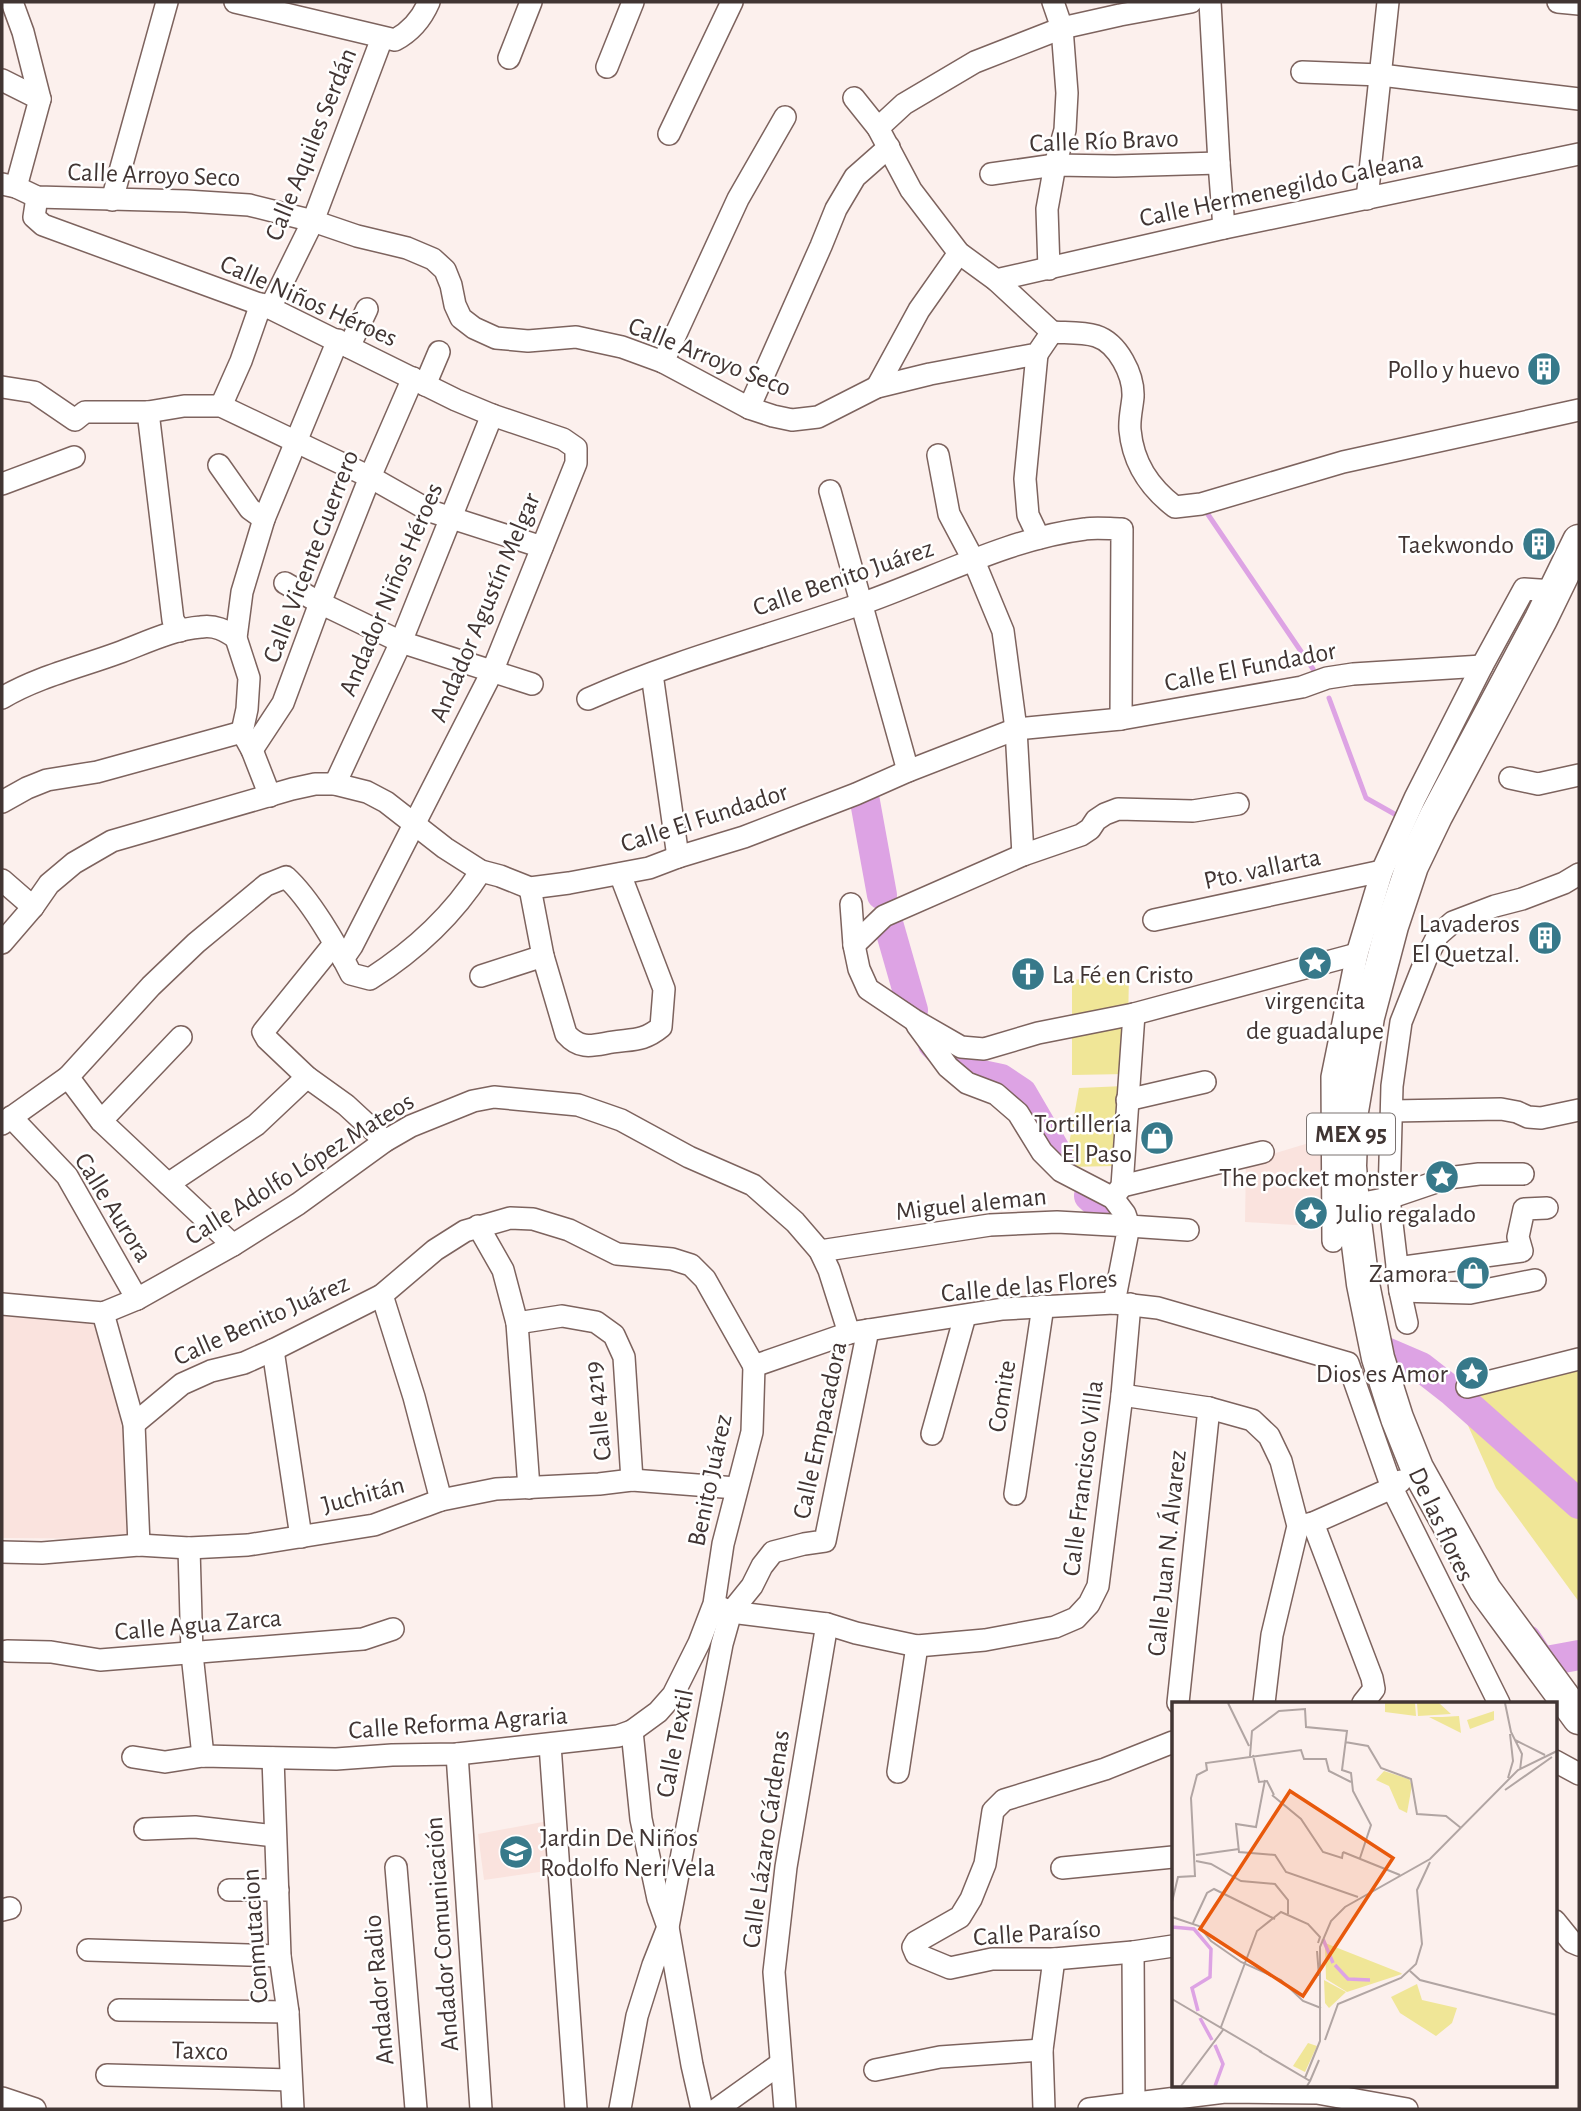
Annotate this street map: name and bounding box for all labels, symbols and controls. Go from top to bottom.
street label: Calle Aquiles Serdán [260,44,361,244]
street label: Calle Río Bravo [1029,125,1179,157]
street label: Calle Hermenegildo Galeana [1137,146,1425,232]
street label: Calle Arroyo Seco [67,159,241,191]
street label: Calle Niños Héroes [216,250,401,352]
street label: Calle Arroyo Seco [625,312,795,401]
building icon: Pollo y huevo [1525,350,1563,388]
place label: Pollo y huevo [1387,357,1520,383]
street label: Calle Vicente Guerrero [258,446,363,666]
street label: Andador Niños Héroes [334,479,448,700]
street label: Andador Agustín Melgar [425,489,545,726]
building icon: Taekwondo [1520,525,1558,563]
place label: Taekwondo [1398,532,1514,558]
street label: Calle Benito Juárez [750,535,937,621]
street label: Calle El Fundador [1162,637,1339,696]
street label: Calle El Fundador [617,778,792,857]
street label: Pto. vallarta [1201,844,1323,894]
place label: Lavaderos El Quetzal. [1412,911,1520,967]
building icon: Lavaderos El Quetzal. [1526,919,1564,957]
place icon: virgencita de guadalupe [1296,944,1334,982]
church icon: La Fé en Cristo [1009,955,1047,993]
place label: La Fé en Cristo [1052,962,1193,988]
place label: virgencita de guadalupe [1246,988,1384,1044]
street label: Calle Adolfo López Mateos [181,1088,419,1250]
place label: Tortillería El Paso [1034,1111,1132,1167]
road number: MEX 95 [1307,1114,1395,1154]
shop icon: Tortillería El Paso [1138,1119,1176,1157]
street label: Calle Aurora [69,1148,157,1267]
place icon: The pocket monster [1423,1158,1461,1196]
place label: The pocket monster [1219,1165,1419,1191]
street label: Miguel aleman [894,1183,1048,1225]
place icon: Julio regalado [1292,1194,1330,1232]
place label: Julio regalado [1336,1201,1476,1227]
shop icon: Zamora [1454,1254,1492,1292]
place label: Zamora [1369,1261,1448,1287]
street label: Calle de las Flores [940,1265,1118,1307]
street label: Calle Benito Juárez [170,1270,353,1370]
street label: Calle Empacadora [788,1339,851,1521]
place icon: Dios es Amor [1453,1354,1491,1392]
street label: Comite [983,1358,1020,1434]
street label: Calle 4219 [580,1360,616,1462]
place label: Dios es Amor [1316,1361,1449,1387]
street label: Calle Francisco Villa [1058,1379,1108,1578]
street label: Benito Juárez [683,1412,737,1549]
street label: Calle Juan N. Álvarez [1141,1448,1191,1658]
street label: De las flores [1403,1463,1479,1586]
street label: Juchitán [319,1471,407,1518]
street label: Calle Agua Zarca [114,1605,283,1645]
street label: Calle Textil [652,1687,698,1800]
street label: Calle Reforma Agraria [348,1702,569,1744]
inset map [1172,1702,1556,2086]
street label: Calle Lázaro Cárdenas [738,1729,794,1950]
street label: Andador Comunicación [421,1816,463,2052]
place label: Jardin De Niños Rodolfo Neri Vela [540,1825,716,1881]
school or university icon: Jardin De Niños Rodolfo Neri Vela [497,1833,535,1871]
street label: Conmutacion [237,1868,273,2004]
street label: Andador Radio [359,1914,399,2066]
street label: Calle Paraíso [972,1916,1102,1950]
street label: Taxco [171,2037,229,2065]

